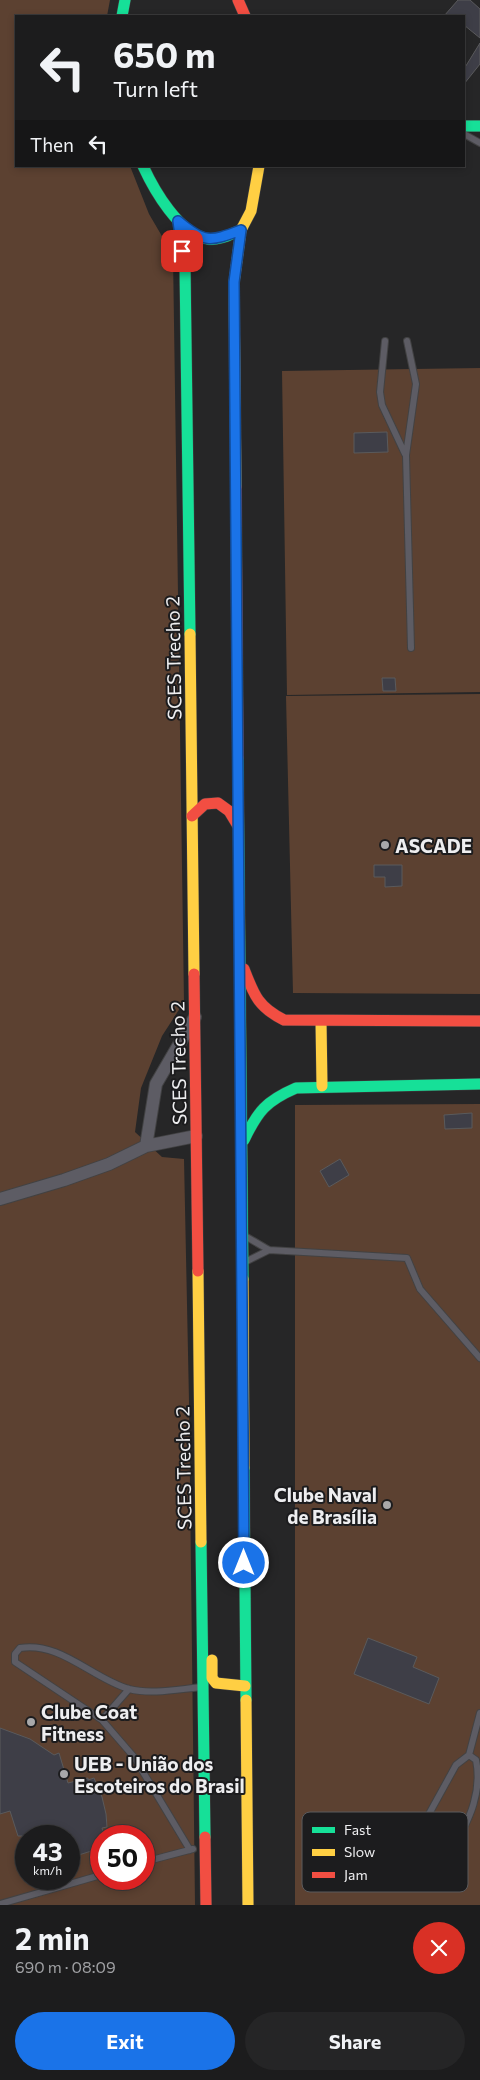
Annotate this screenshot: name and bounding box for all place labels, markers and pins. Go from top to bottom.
pin [161,230,203,272]
place label: ASCADE [395,834,472,857]
marker: ASCADE [379,839,391,851]
place label: Clube Naval de Brasília [274,1483,377,1528]
marker: Clube Naval de Brasília [381,1499,393,1511]
place label: Clube Coat Fitness [41,1700,137,1745]
marker: Clube Coat Fitness [25,1716,37,1728]
place label: UEB - União dos Escoteiros do Brasil [74,1752,245,1797]
marker: UEB - União dos Escoteiros do Brasil [58,1768,70,1780]

